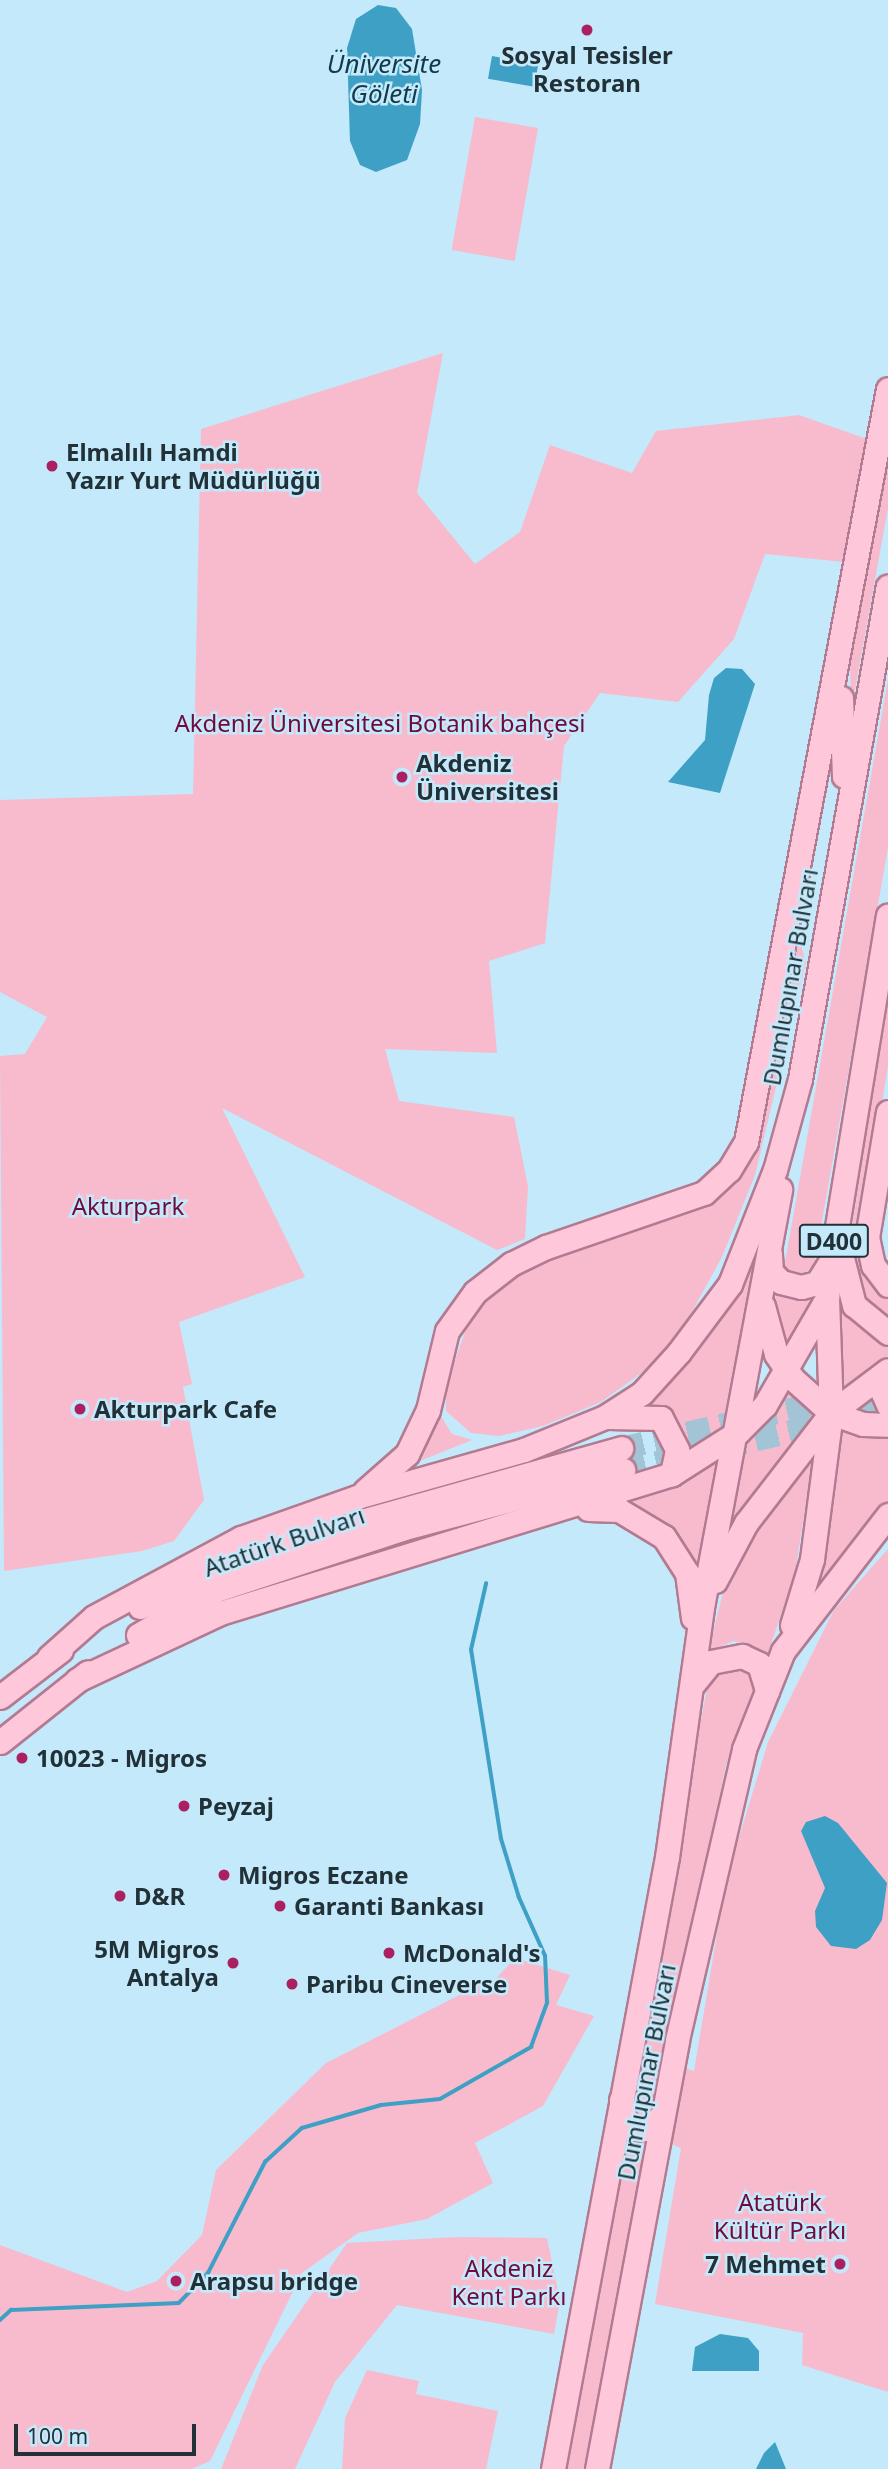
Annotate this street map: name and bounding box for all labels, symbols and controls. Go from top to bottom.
marker: Sosyal Tesisler Restoran [579,22,595,38]
place label: Sosyal Tesisler Restoran [501,41,673,97]
water label: Üniversite Göleti [327,48,441,110]
place label: Elmalılı Hamdi Yazır Yurt Müdürlüğü [66,438,321,494]
marker: Elmalılı Hamdi Yazır Yurt Müdürlüğü [44,458,60,474]
park label: Akdeniz Üniversitesi Botanik bahçesi [174,709,586,737]
place label: Akdeniz Üniversitesi [416,749,559,805]
marker: Akdeniz Üniversitesi [394,769,410,785]
street label: Dumlupınar Bulvarı [757,866,823,1088]
park label: Akturpark [72,1192,184,1220]
road number: D400 [797,1222,871,1260]
place label: Akturpark Cafe [94,1395,277,1423]
marker: Akturpark Cafe [72,1401,88,1417]
street label: Atatürk Bulvarı [200,1500,368,1582]
place label: 10023 - Migros [36,1744,207,1772]
marker: 10023 - Migros [14,1750,30,1766]
place label: Peyzaj [198,1792,274,1820]
marker: Peyzaj [176,1798,192,1814]
place label: Migros Eczane [238,1861,408,1889]
marker: Migros Eczane [216,1867,232,1883]
place label: D&R [134,1882,185,1910]
marker: D&R [112,1888,128,1904]
place label: Garanti Bankası [294,1892,484,1920]
marker: Garanti Bankası [272,1898,288,1914]
place label: 5M Migros Antalya [94,1935,219,1991]
place label: McDonald's [403,1939,541,1967]
marker: McDonald's [381,1945,397,1961]
marker: 5M Migros Antalya [225,1955,241,1971]
street label: Dumlupınar Bulvarı [611,1961,681,2183]
place label: Paribu Cineverse [306,1970,507,1998]
marker: Paribu Cineverse [284,1976,300,1992]
park label: Atatürk Kültür Parkı [714,2188,846,2244]
place label: 7 Mehmet [705,2250,826,2278]
park label: Akdeniz Kent Parkı [451,2254,567,2310]
marker: 7 Mehmet [832,2256,848,2272]
place label: Arapsu bridge [190,2267,358,2295]
marker: Arapsu bridge [168,2273,184,2289]
scale bar [18,2410,200,2454]
text: 100 m [27,2422,88,2450]

